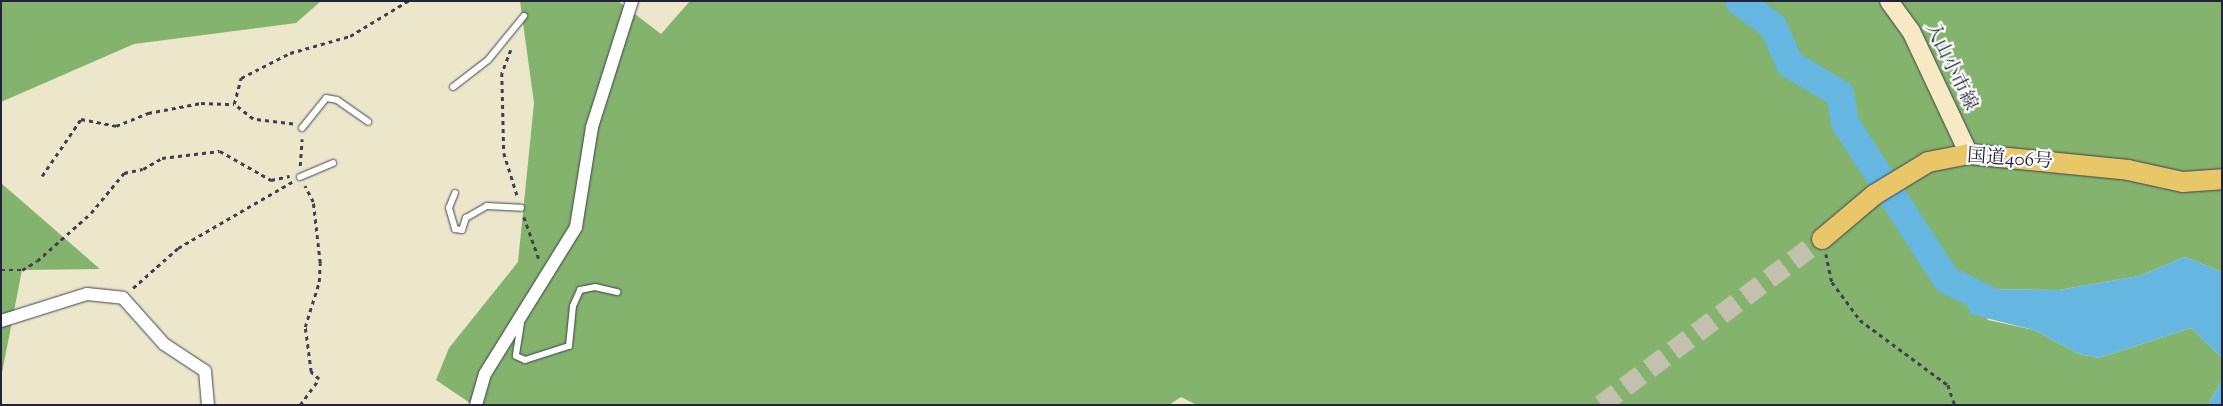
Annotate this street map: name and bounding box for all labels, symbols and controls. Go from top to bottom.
street label: 入山小市線 [1919,19,1981,115]
street label: 国道406号 [1966,146,2054,174]

